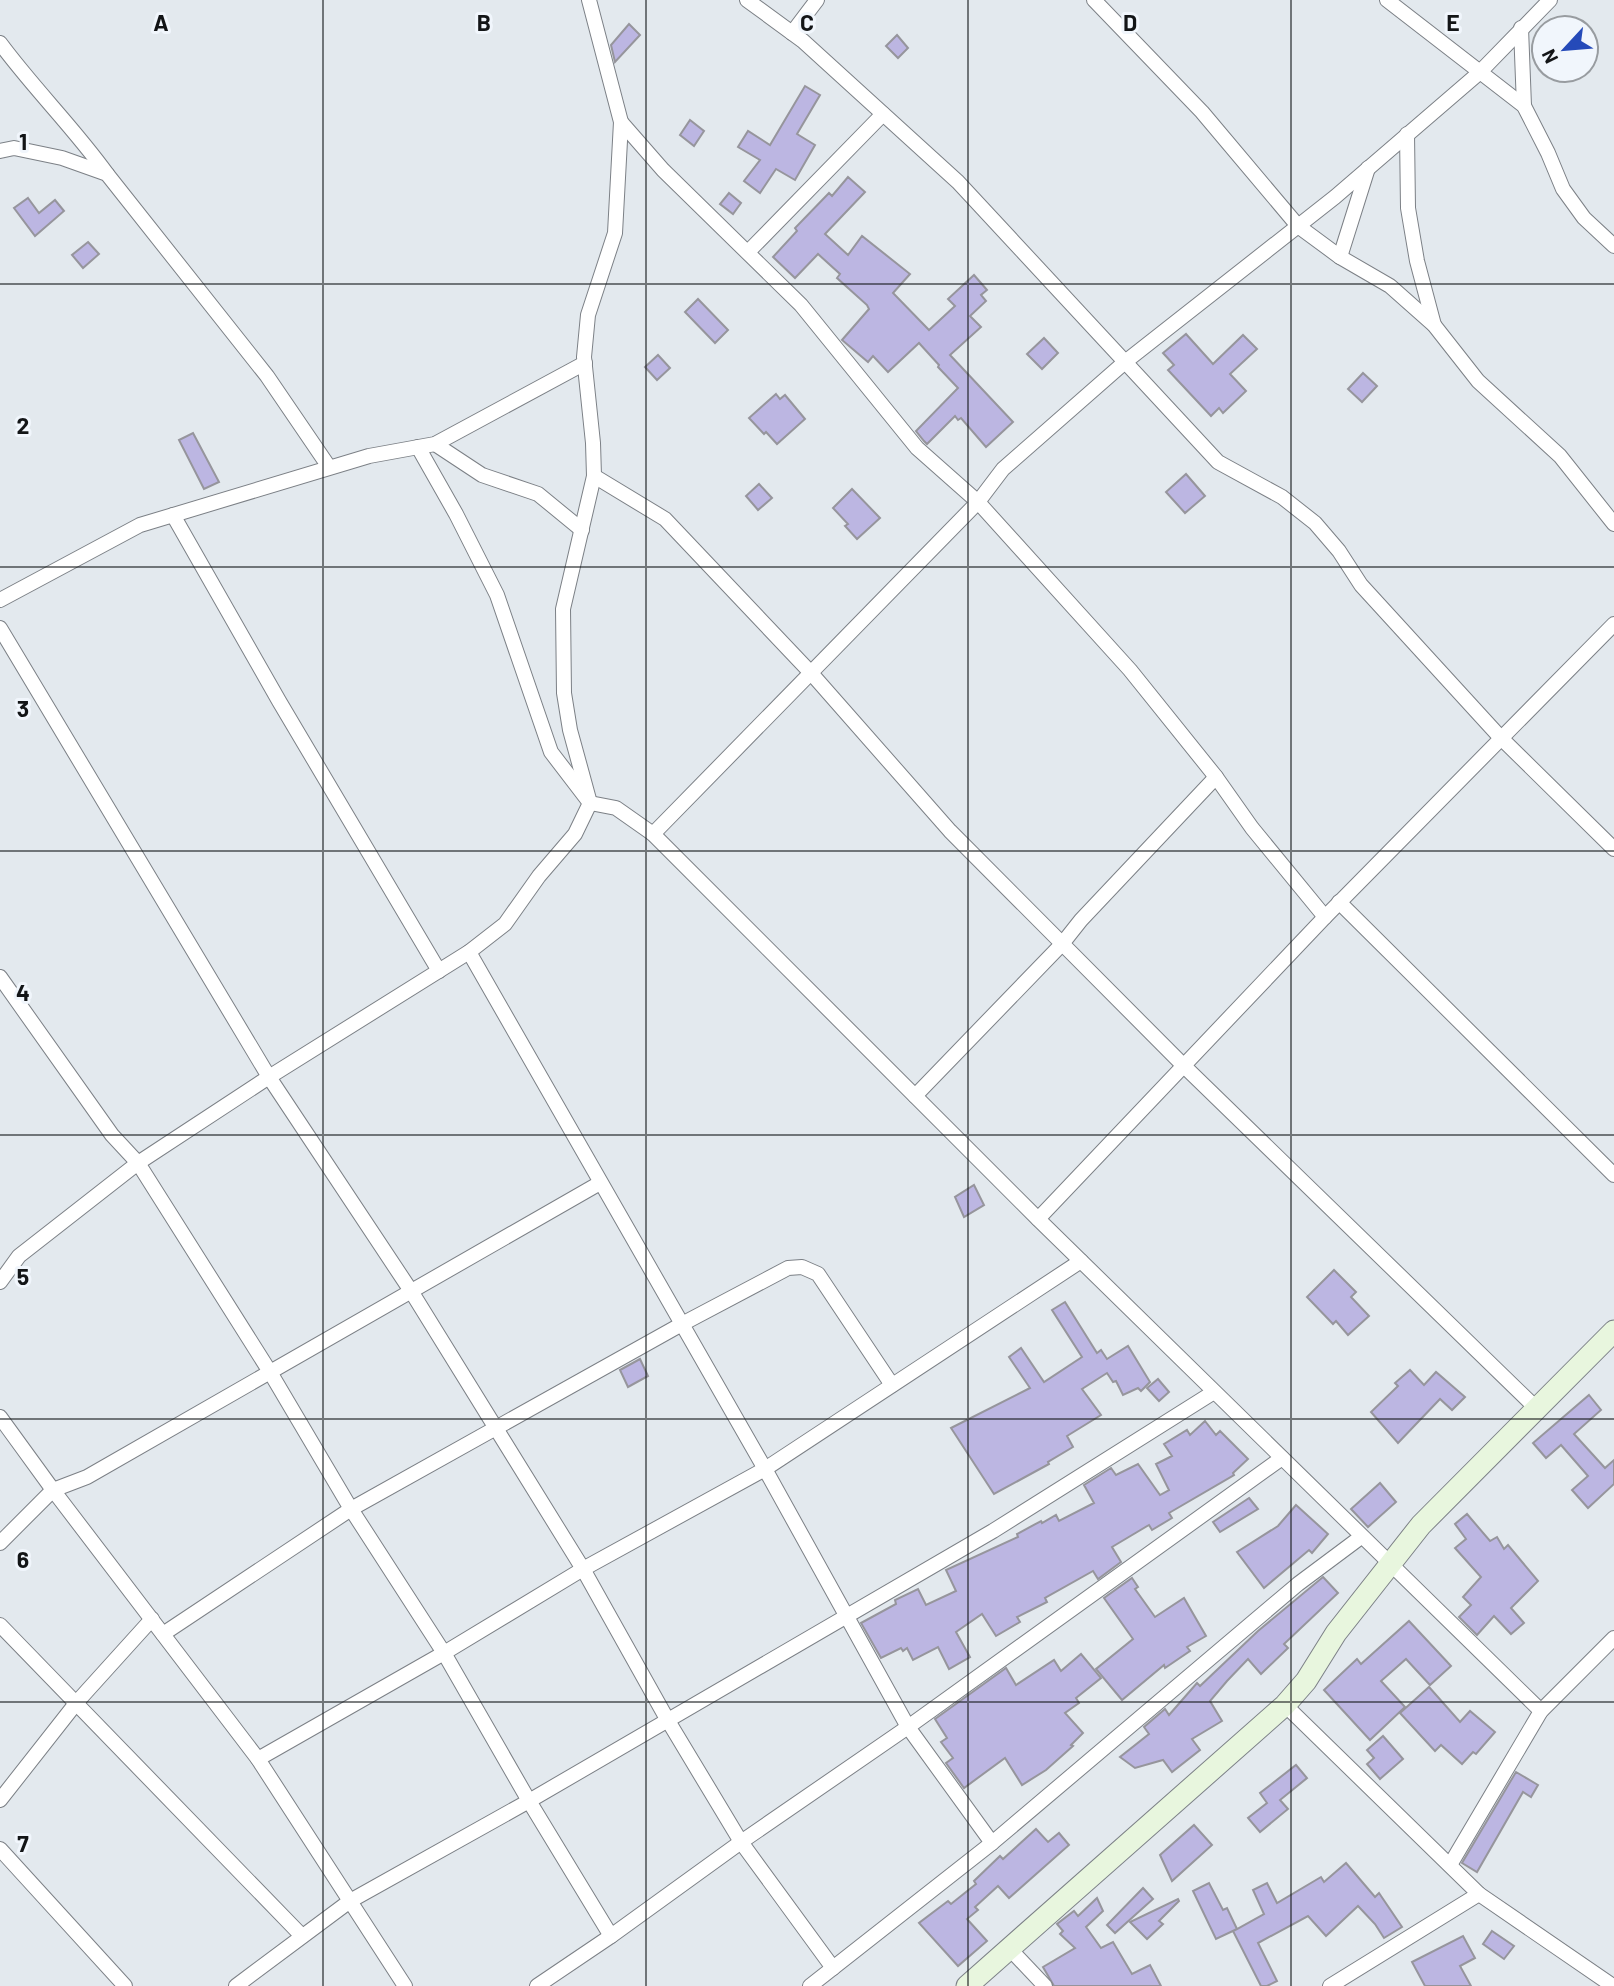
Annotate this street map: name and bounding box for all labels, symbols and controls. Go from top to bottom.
text: A [153,8,169,36]
text: B [477,8,491,36]
text: C [800,8,814,36]
text: D [1123,8,1137,36]
text: E [1446,8,1460,36]
north arrow [1530,14,1600,84]
text: N [1536,46,1562,67]
text: 1 [19,127,27,155]
text: 2 [17,411,29,439]
text: 3 [17,694,29,722]
text: 4 [16,978,30,1006]
text: 5 [17,1262,29,1290]
text: 6 [17,1545,29,1573]
text: 7 [17,1829,29,1857]

